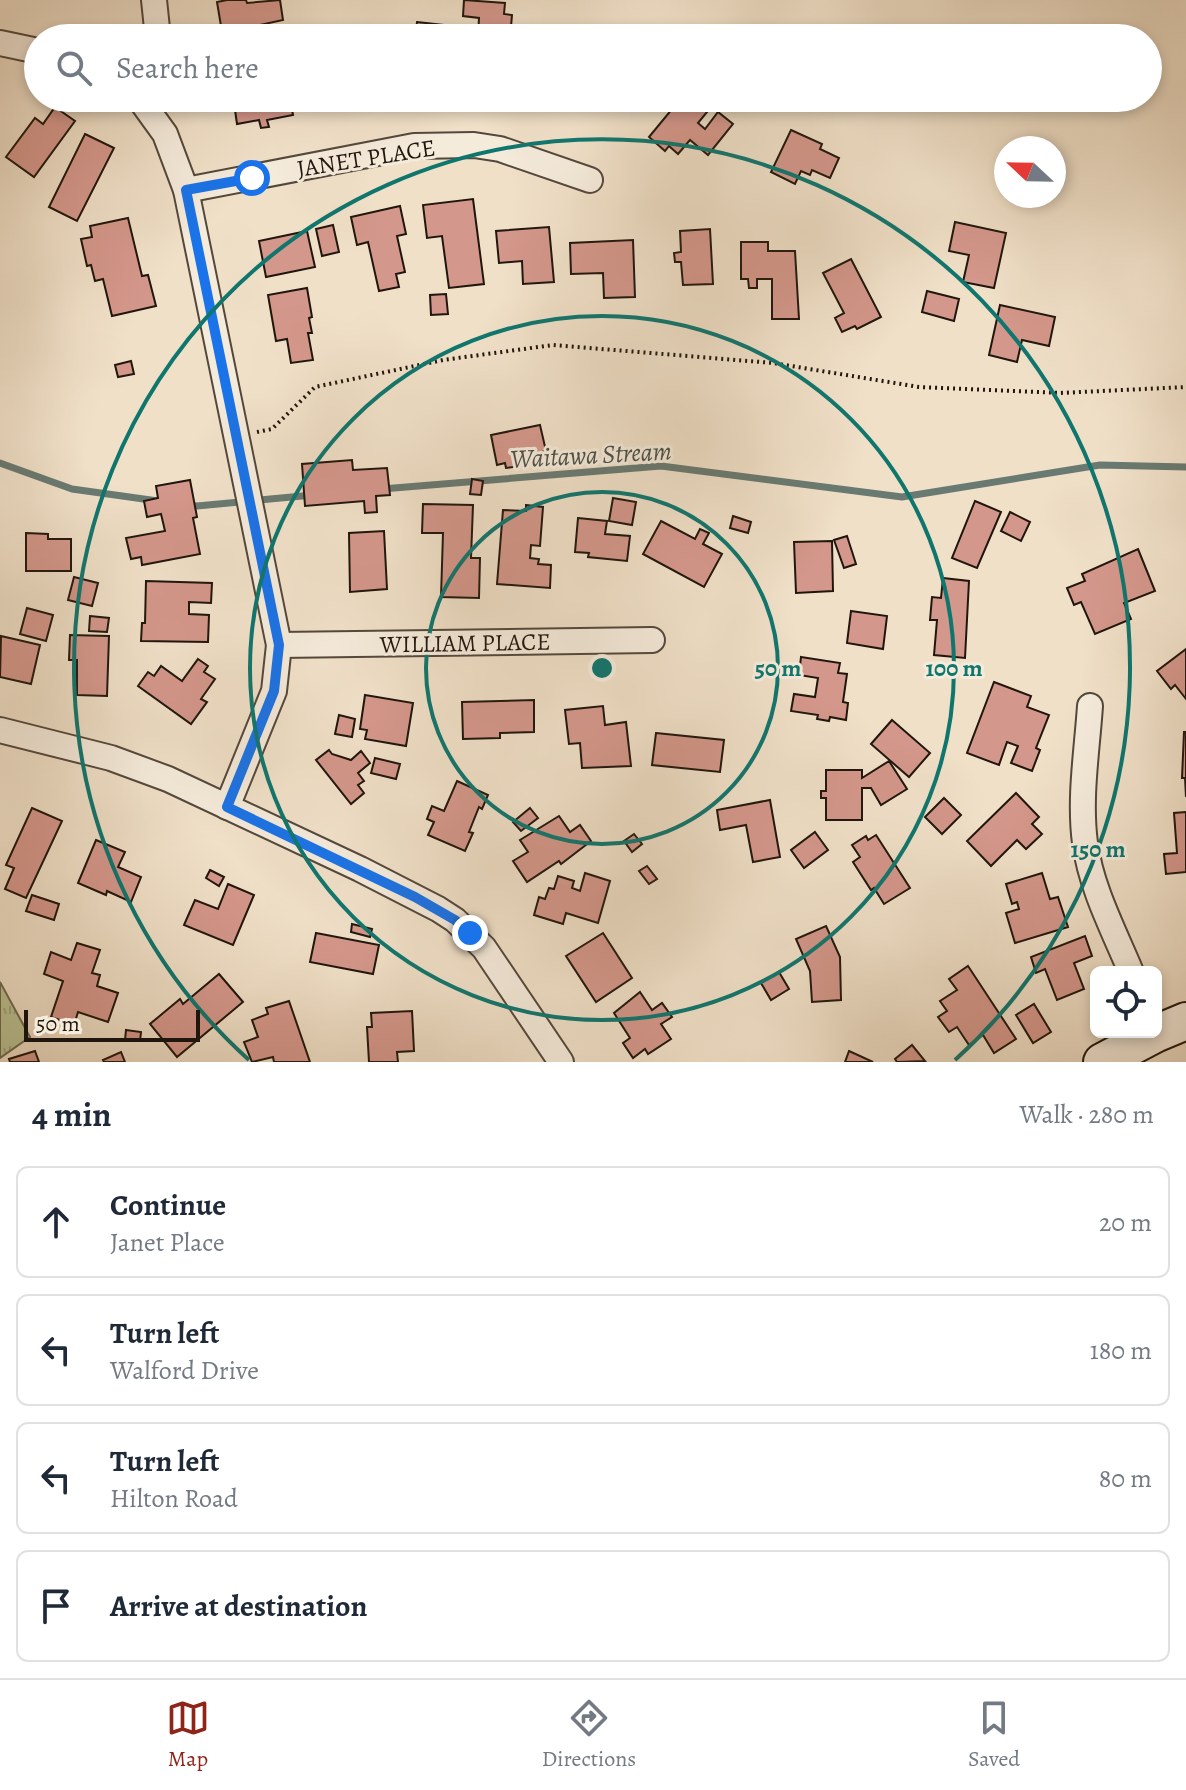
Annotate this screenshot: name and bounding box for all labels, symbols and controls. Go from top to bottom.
search box [24,24,1162,112]
icon: search [52,46,96,90]
text: Search here [116,48,259,88]
street label: JANET PLACE [294,131,438,185]
north arrow [994,136,1066,208]
route start [234,160,270,196]
water label: Waitawa Stream [509,433,673,477]
street label: WILLIAM PLACE [378,626,551,661]
text: 50 m [755,652,801,684]
text: 100 m [925,652,983,684]
centre of rings [588,654,616,682]
text: 150 m [1070,833,1126,865]
route end [452,915,488,951]
map controls [1090,966,1162,1038]
button: locate [1090,966,1162,1038]
scale bar [24,1006,200,1042]
text: 50 m [36,1009,80,1039]
text: 4 min [32,1091,111,1138]
text: Walk · 280 m [1019,1097,1154,1132]
text: Continue [110,1185,226,1225]
icon: ahead [34,1200,78,1244]
text: 20 m [1099,1205,1152,1240]
text: Janet Place [110,1225,225,1260]
text: Turn left [110,1313,219,1353]
icon: left [34,1328,78,1372]
text: 180 m [1090,1333,1152,1368]
text: Walford Drive [110,1353,259,1388]
text: Turn left [110,1441,219,1481]
icon: left [34,1456,78,1500]
text: 80 m [1099,1461,1152,1496]
text: Hilton Road [110,1481,238,1516]
icon: arrive [34,1584,78,1628]
text: Arrive at destination [110,1586,367,1626]
tab: Map [166,1696,210,1774]
tab: Directions [542,1696,636,1774]
tab: Saved [968,1696,1020,1774]

